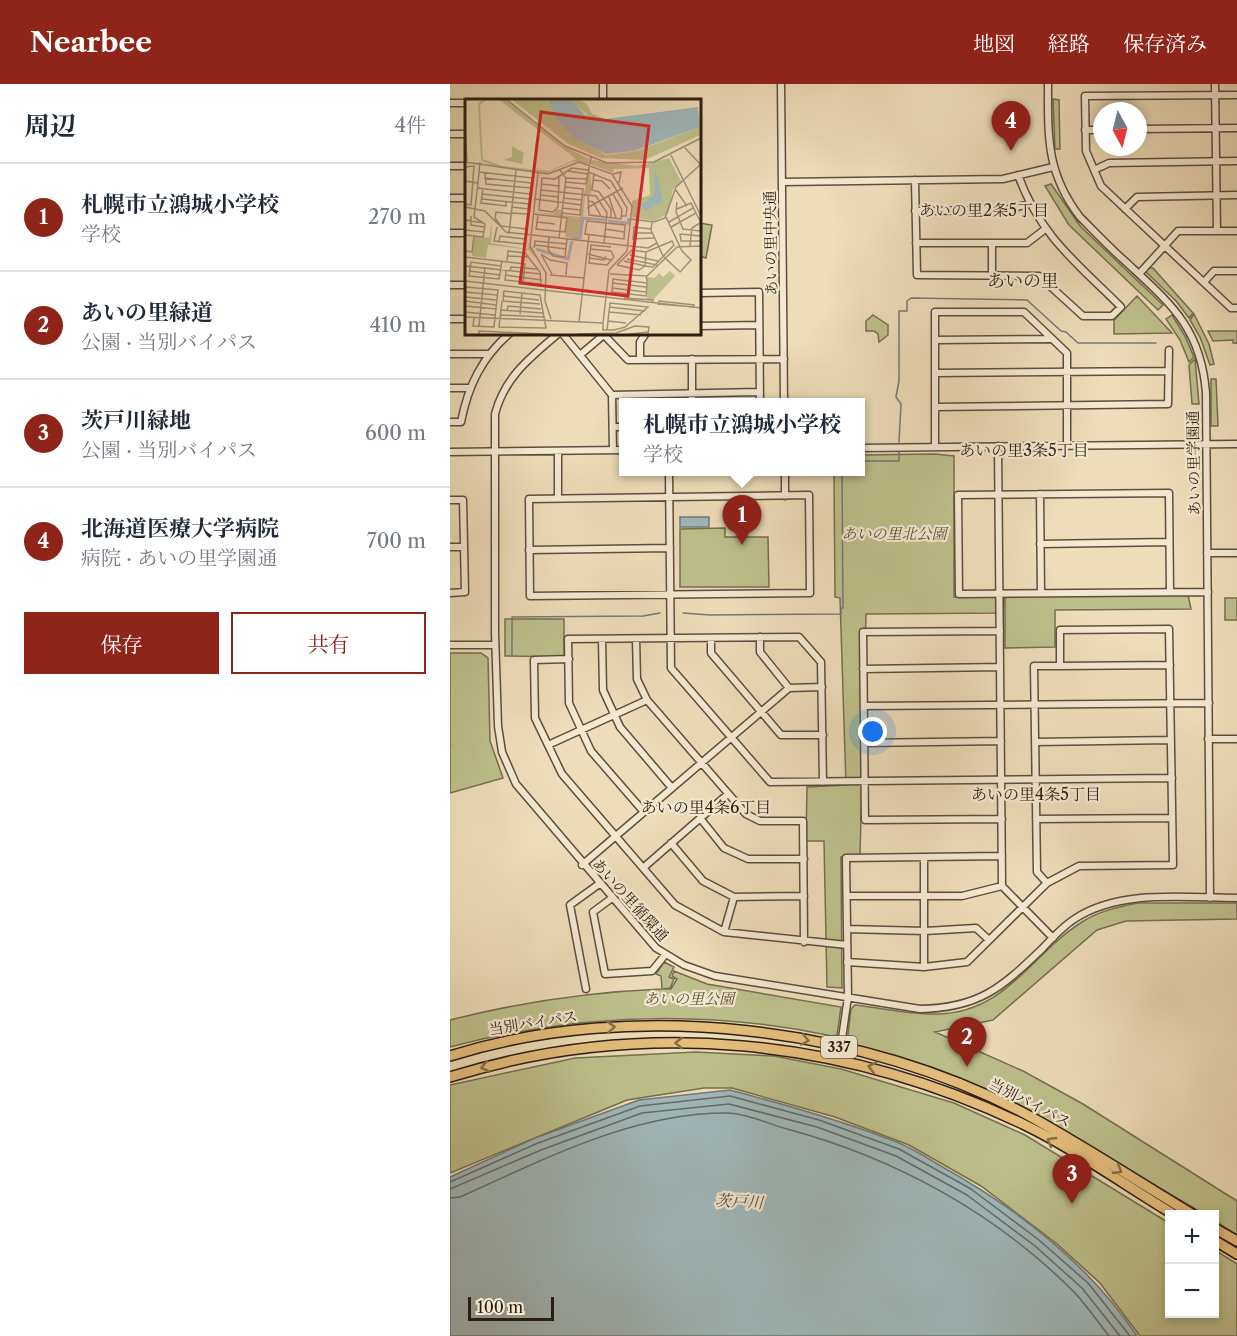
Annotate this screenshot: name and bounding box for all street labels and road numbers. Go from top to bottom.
street label: あいの里中央通 [760,190,781,296]
street label: あいの里学園通 [1183,410,1204,516]
street label: あいの里循環通 [588,854,673,945]
street label: 当別バイパス [487,1006,579,1039]
road number: 337 [821,1036,857,1058]
street label: 当別バイパス [986,1074,1075,1131]

